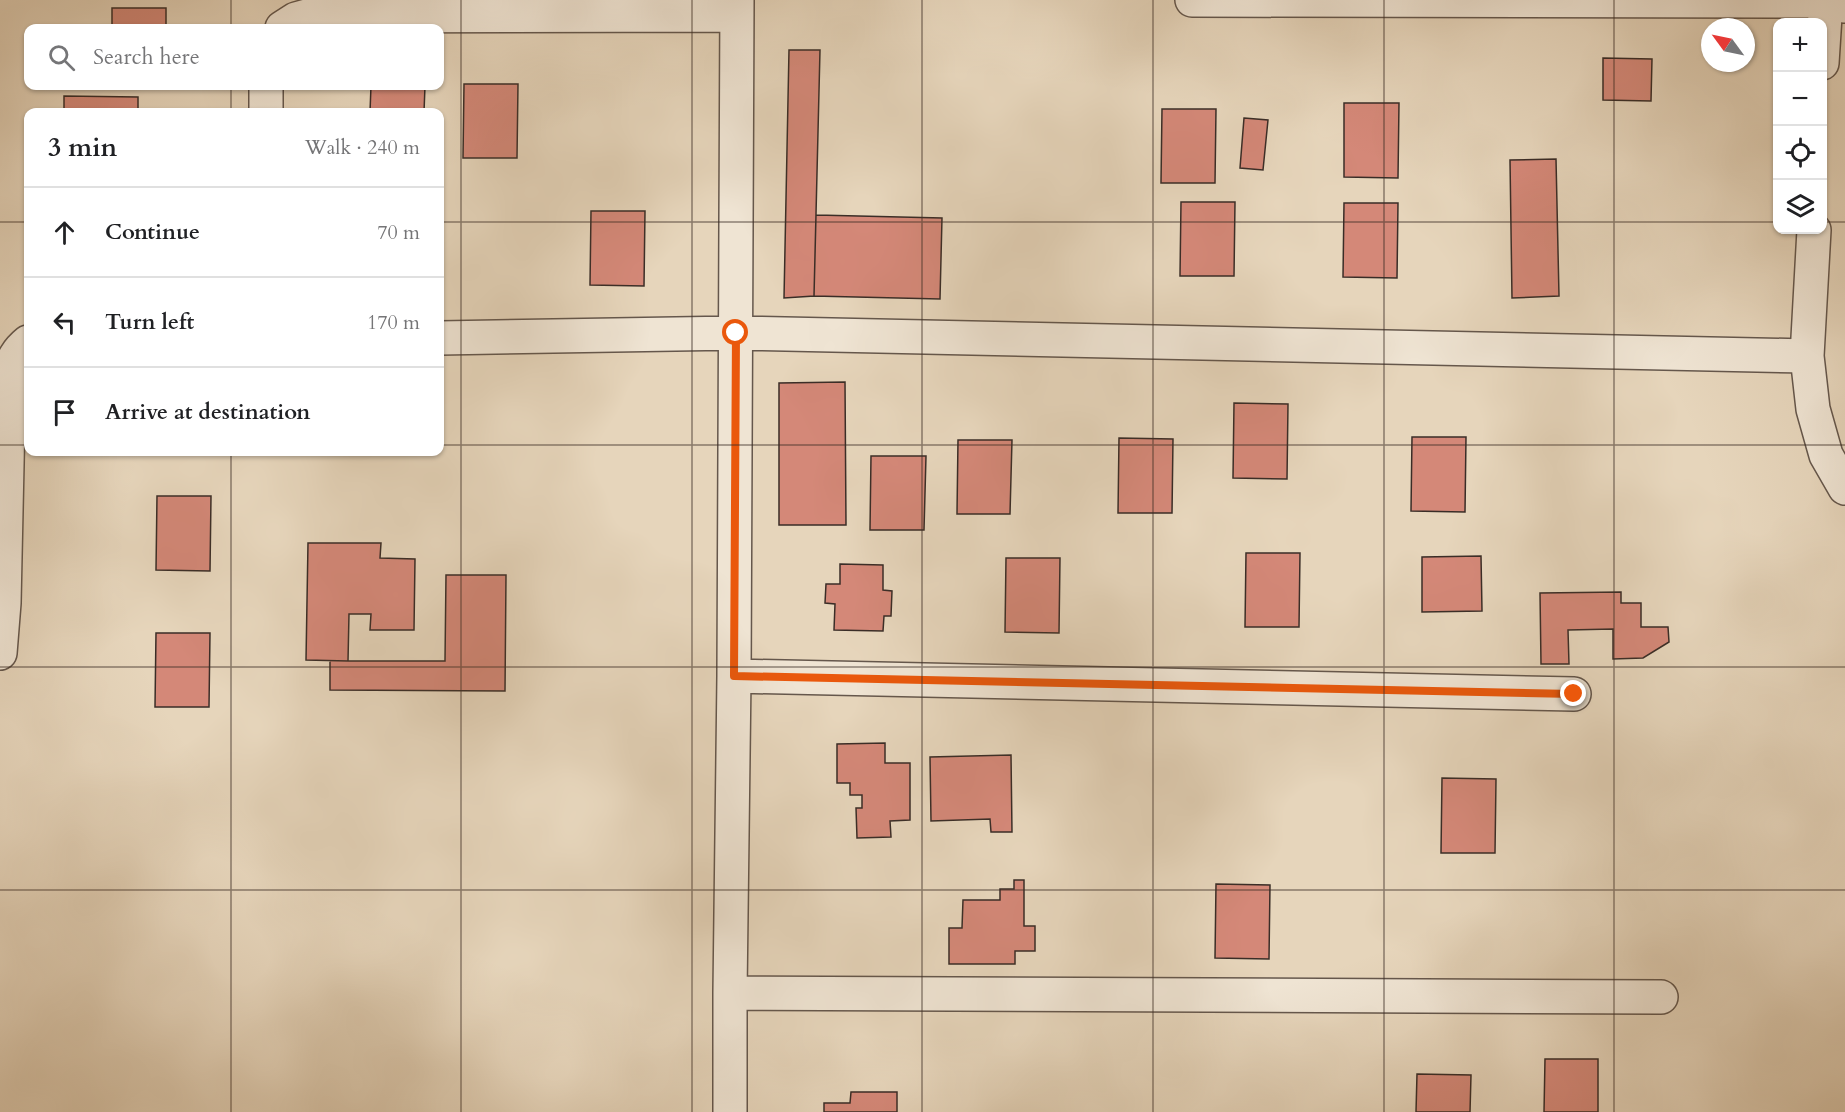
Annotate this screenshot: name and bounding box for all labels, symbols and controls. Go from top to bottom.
north arrow [1701,18,1755,72]
map controls [1773,18,1827,234]
button: + [1773,18,1827,72]
search box [24,24,444,90]
icon: search [45,41,78,74]
text: Search here [93,42,200,72]
button: − [1773,72,1827,126]
button: locate [1773,126,1827,180]
text: 3 min [48,130,117,165]
text: Walk · 240 m [305,134,420,161]
button: layers [1773,180,1827,234]
icon: ahead [48,216,81,249]
text: Continue [105,217,200,247]
text: 70 m [377,219,420,246]
icon: left [48,306,81,339]
text: Turn left [105,307,194,337]
text: 170 m [367,309,420,336]
route start [722,319,748,345]
icon: arrive [48,396,81,429]
text: Arrive at destination [105,397,310,427]
route end [1560,680,1586,706]

